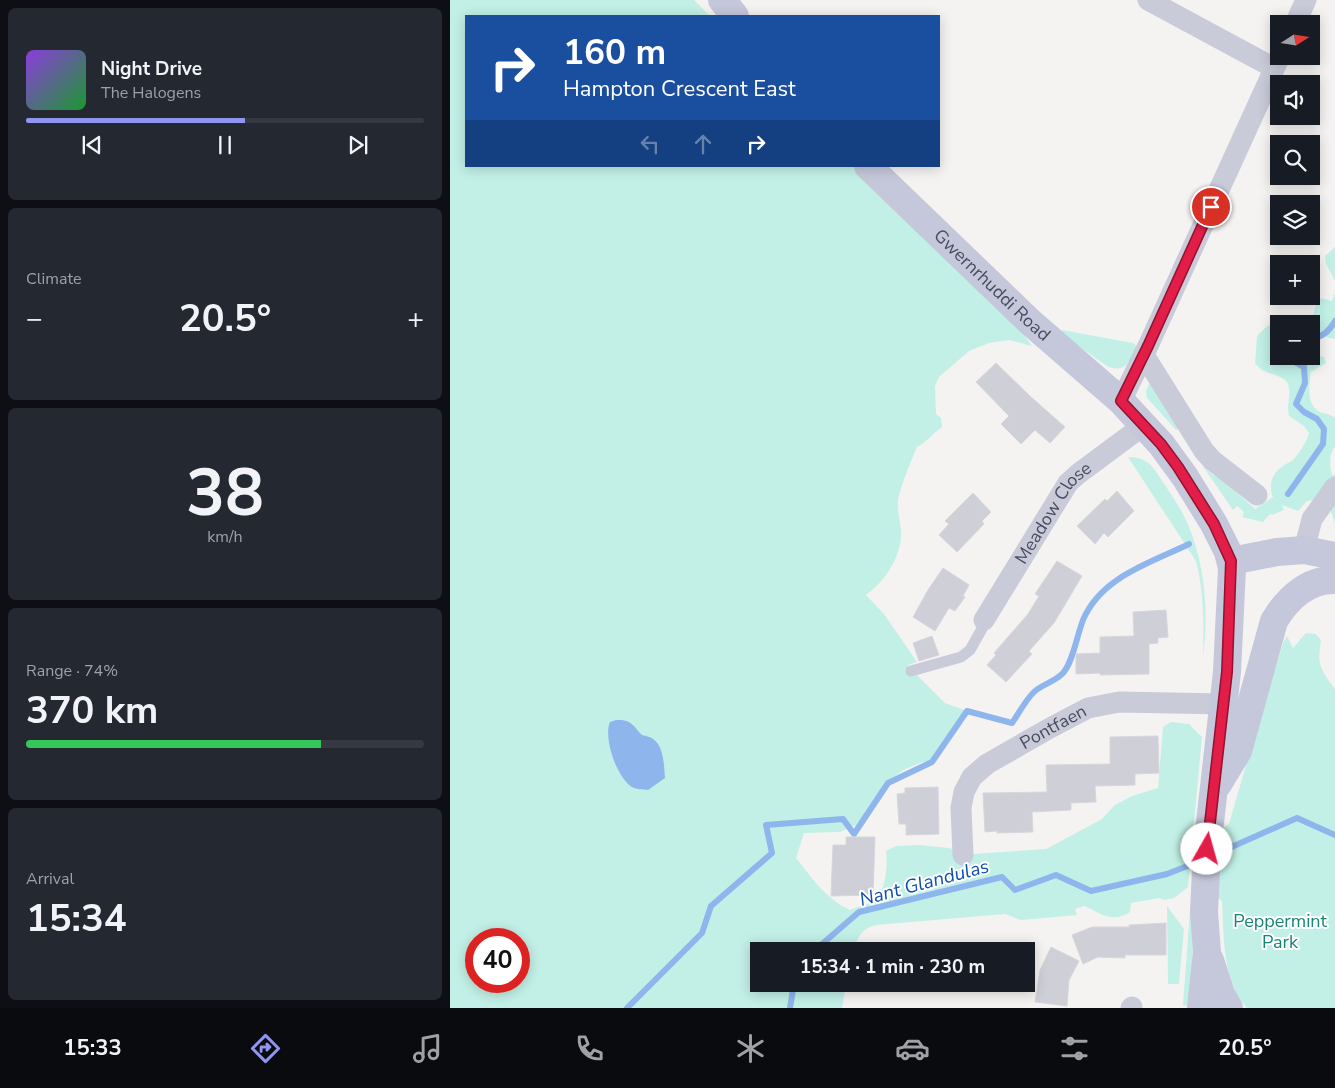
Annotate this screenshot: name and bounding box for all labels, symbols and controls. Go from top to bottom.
north arrow [1270,15,1320,65]
map controls [1270,15,1320,365]
text: 160 m [563,29,666,76]
icon: right [480,35,545,100]
text: Night Drive [101,56,202,82]
text: Hampton Crescent East [563,74,796,104]
button: sound [1270,75,1320,125]
text: The Halogens [101,82,201,104]
icon: left [636,130,664,158]
icon: ahead [689,130,717,158]
icon: right [742,130,770,158]
icon: previous [78,131,106,159]
icon: pause [211,131,239,159]
icon: next [344,131,372,159]
button: search [1270,135,1320,185]
pin [1190,186,1232,228]
icon: arrive [1197,193,1225,221]
button: layers [1270,195,1320,245]
street label: Gwernrhuddi Road [929,224,1056,346]
button: + [1270,255,1320,305]
text: Climate [26,268,81,290]
text: 20.5° [179,293,271,344]
text: − [26,300,43,338]
text: + [407,300,424,338]
button: − [1270,315,1320,365]
text: 38 [186,449,264,538]
street label: Meadow Close [1009,456,1096,568]
text: km/h [207,526,243,548]
text: Range · 74% [26,660,118,682]
text: 370 km [26,685,158,736]
street label: Pontfaen [1015,699,1091,755]
position arrow [1180,822,1232,874]
water label: Nant Glandulas [857,853,992,913]
text: Arrival [26,868,74,890]
text: 15:34 [26,893,127,944]
park label: Peppermint Park [1233,909,1328,954]
speed limit sign: 40 [465,928,530,993]
text: 15:34 · 1 min · 230 m [800,954,985,980]
icon: directions [248,1031,283,1066]
icon: music [410,1031,445,1066]
icon: phone [572,1031,607,1066]
icon: climate [733,1031,768,1066]
icon: car [895,1031,930,1066]
icon: filters [1057,1031,1092,1066]
text: 15:33 [63,1033,122,1063]
text: 20.5° [1218,1033,1272,1063]

